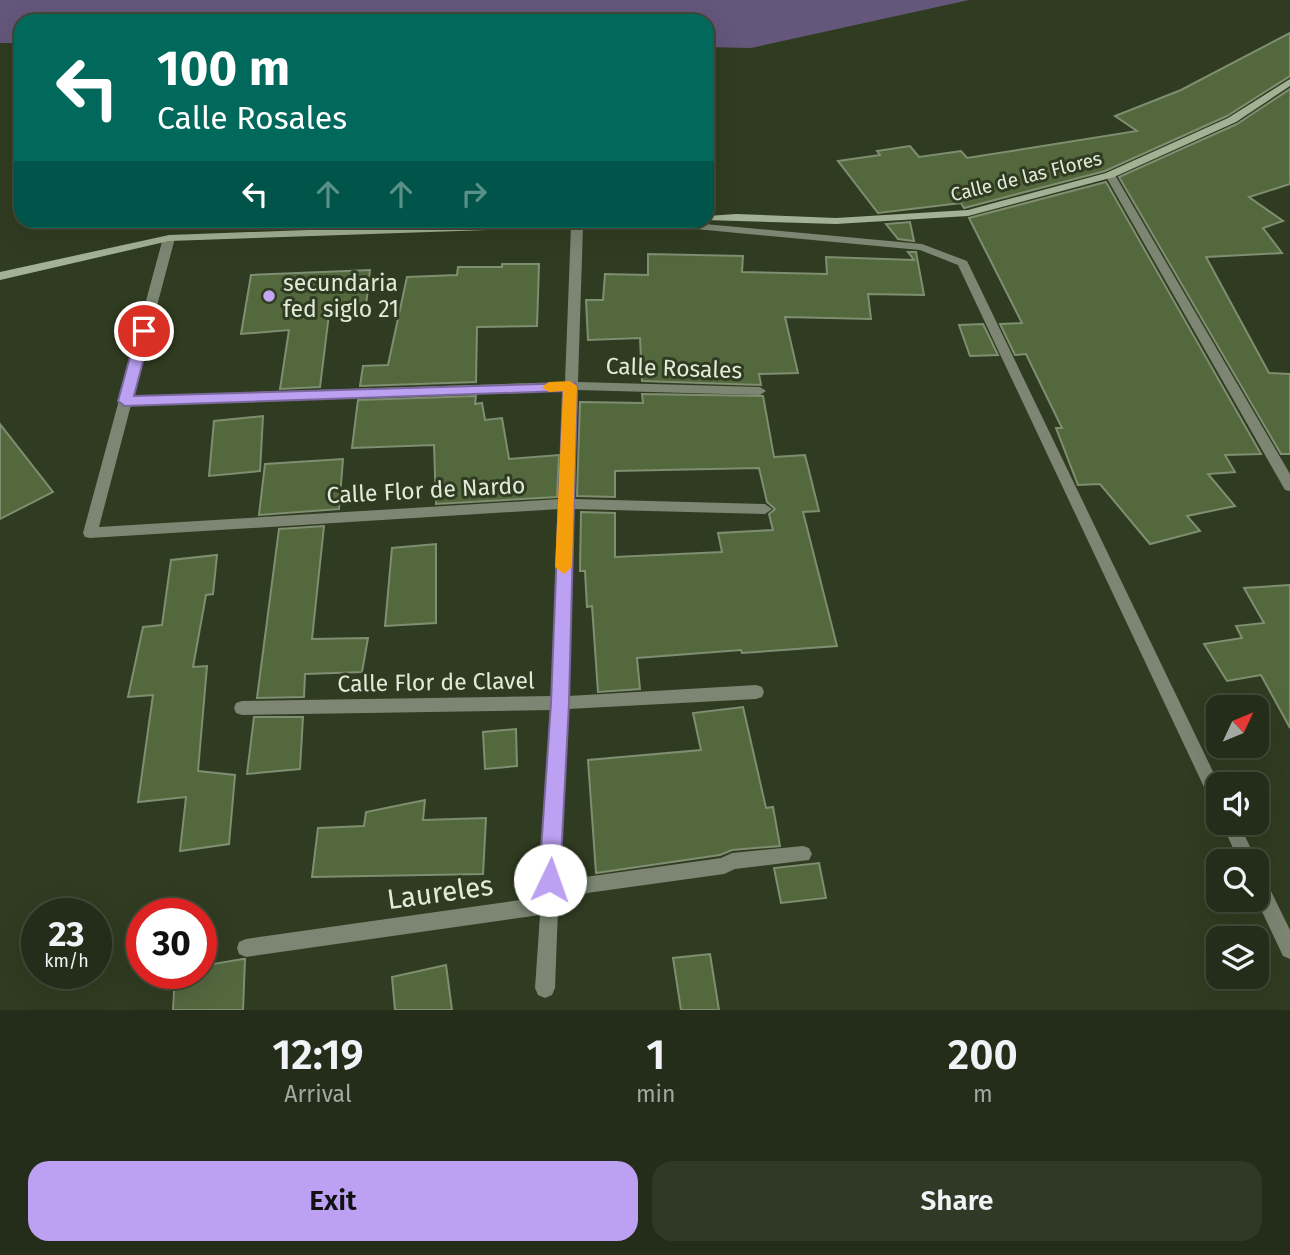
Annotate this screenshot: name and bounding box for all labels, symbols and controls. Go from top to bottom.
text: 100 m [157,39,290,98]
icon: left [42,42,133,133]
text: Calle Rosales [157,99,347,137]
street label: Calle de las Flores [948,147,1104,206]
icon: left [236,175,274,213]
icon: ahead [309,175,347,213]
icon: ahead [382,175,420,213]
icon: right [455,175,493,213]
place label: secundaria fed siglo 21 [283,269,399,323]
marker: secundaria fed siglo 21 [261,288,277,304]
pin [114,301,174,361]
icon: arrive [125,312,163,350]
street label: Calle Rosales [605,352,743,384]
street label: Calle Flor de Nardo [326,471,526,509]
street label: Calle Flor de Clavel [337,666,535,698]
north arrow [1206,695,1269,758]
map controls [1206,695,1269,989]
button: sound [1206,772,1269,835]
position arrow [513,843,587,917]
button: search [1206,849,1269,912]
street label: Laureles [385,869,495,916]
speed limit sign: 30 [126,898,217,989]
text: 23 [48,913,85,955]
button: layers [1206,926,1269,989]
text: km/h [44,950,89,972]
text: 12:19 [272,1030,364,1080]
text: 1 [646,1030,665,1080]
text: 200 [948,1030,1018,1080]
text: Arrival [284,1080,352,1108]
text: min [636,1080,676,1108]
text: m [973,1080,993,1108]
button: Exit [28,1161,638,1241]
button: Share [652,1161,1262,1241]

